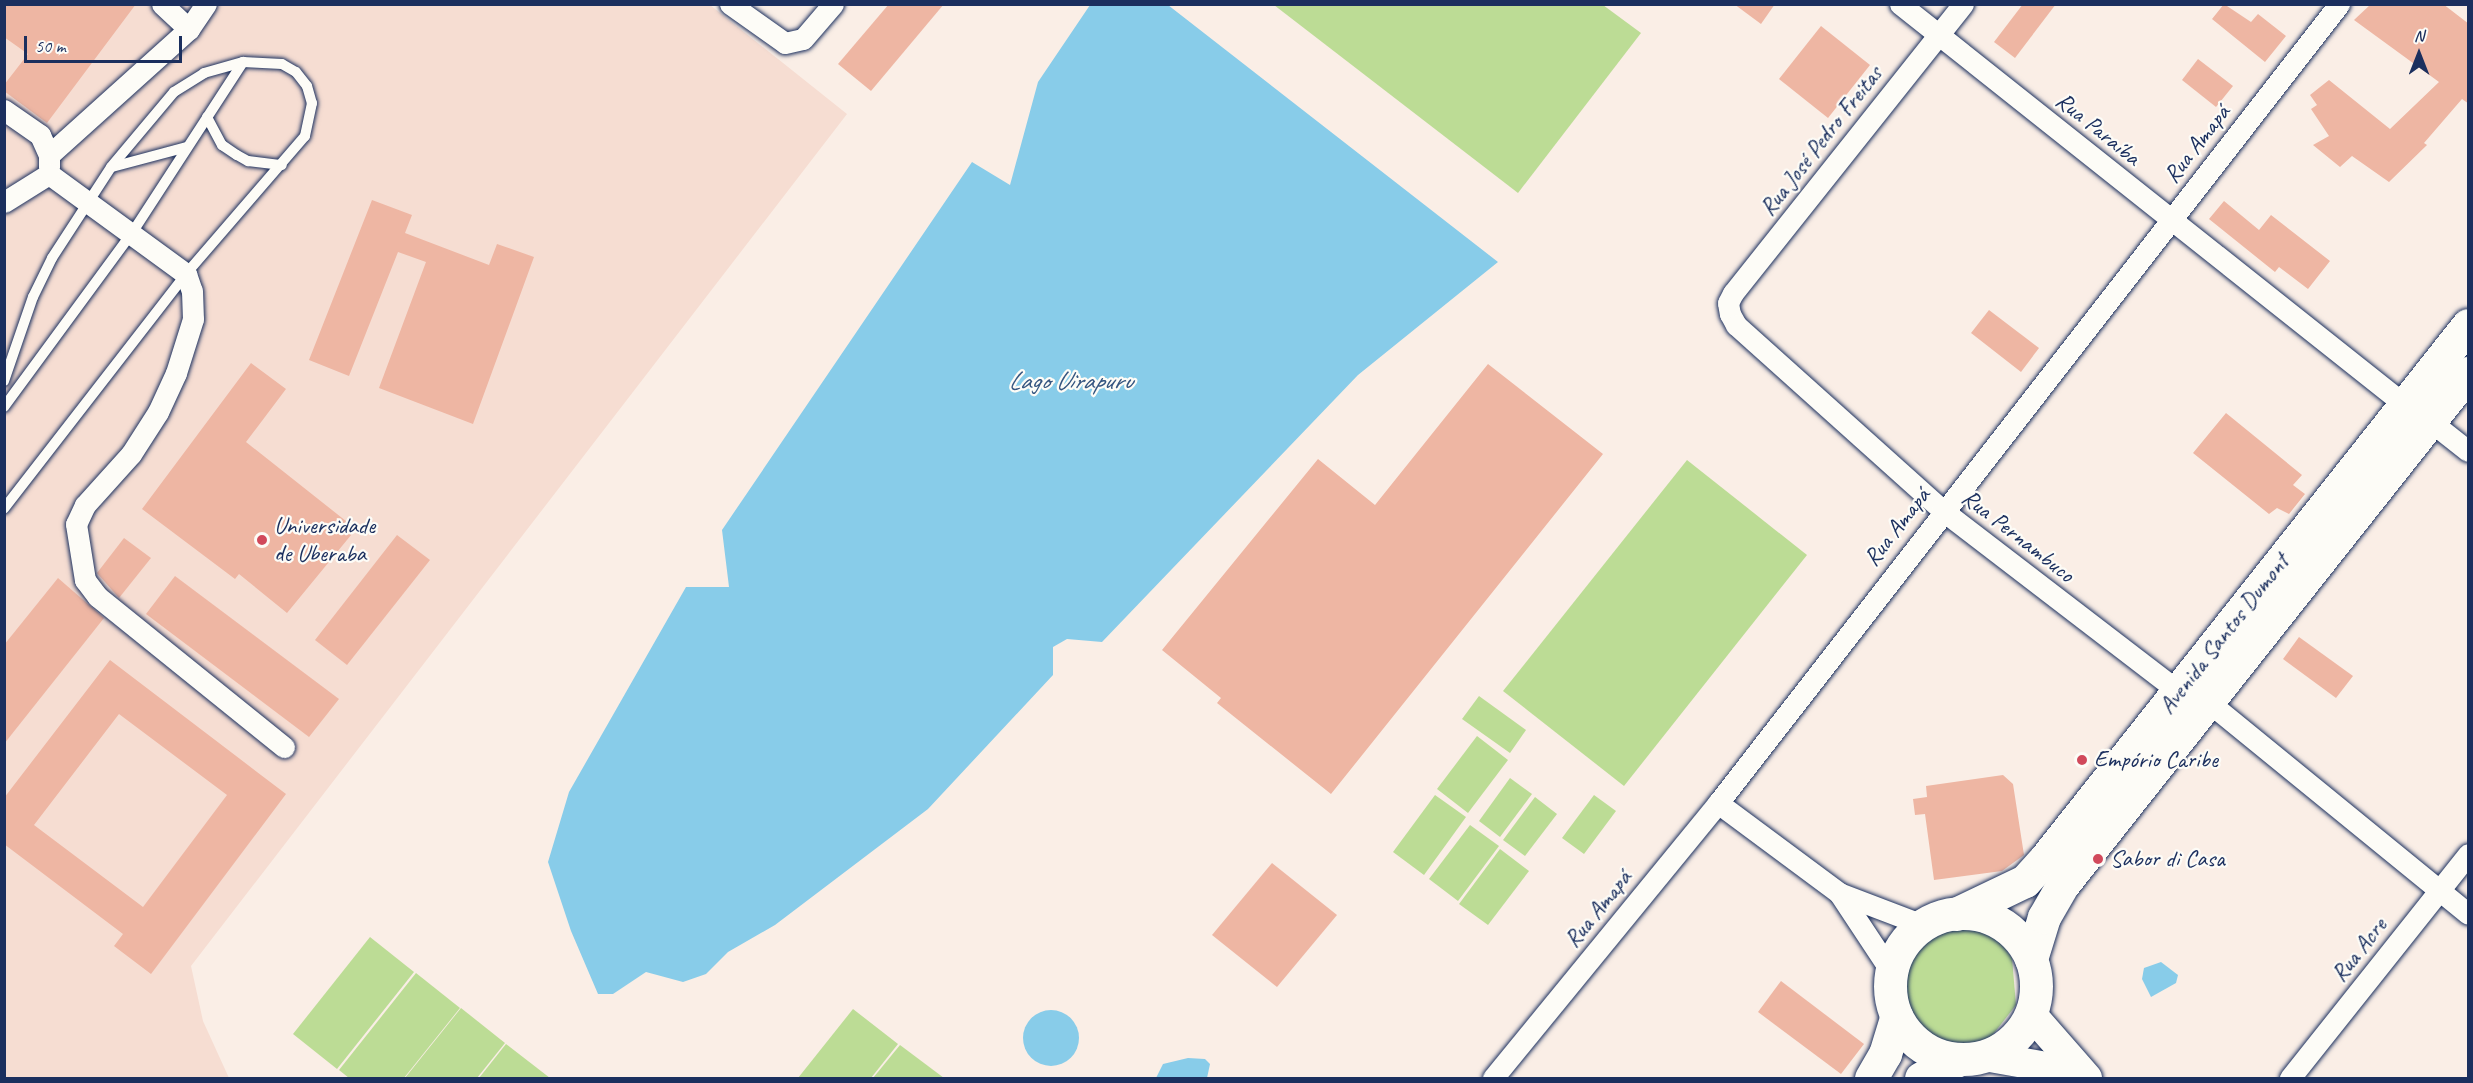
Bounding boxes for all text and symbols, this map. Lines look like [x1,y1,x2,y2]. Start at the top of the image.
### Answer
scale bar [27,24,184,62]
north arrow [2389,24,2449,84]
text: N [2414,26,2424,46]
text: 50 m [35,35,66,57]
street label: Rua José Pedro Freitas [1754,60,1888,222]
street label: Rua Paraíba [2050,86,2146,172]
street label: Rua Amapá [2157,99,2237,189]
water label: Lago Uirapuru [1008,365,1132,397]
street label: Rua Amapá [1857,482,1937,572]
street label: Rua Pernambuco [1956,484,2080,588]
place label: Universidade de Uberaba [274,512,375,568]
marker: Universidade de Uberaba [255,533,269,547]
street label: Avenida Santos Dumont [2153,548,2295,720]
place label: Empório Caribe [2094,746,2218,774]
marker: Empório Caribe [2075,753,2089,767]
place label: Sabor di Casa [2110,845,2225,873]
marker: Sabor di Casa [2091,852,2105,866]
street label: Rua Amapá [1558,864,1638,954]
street label: Rua Acre [2325,912,2393,988]

